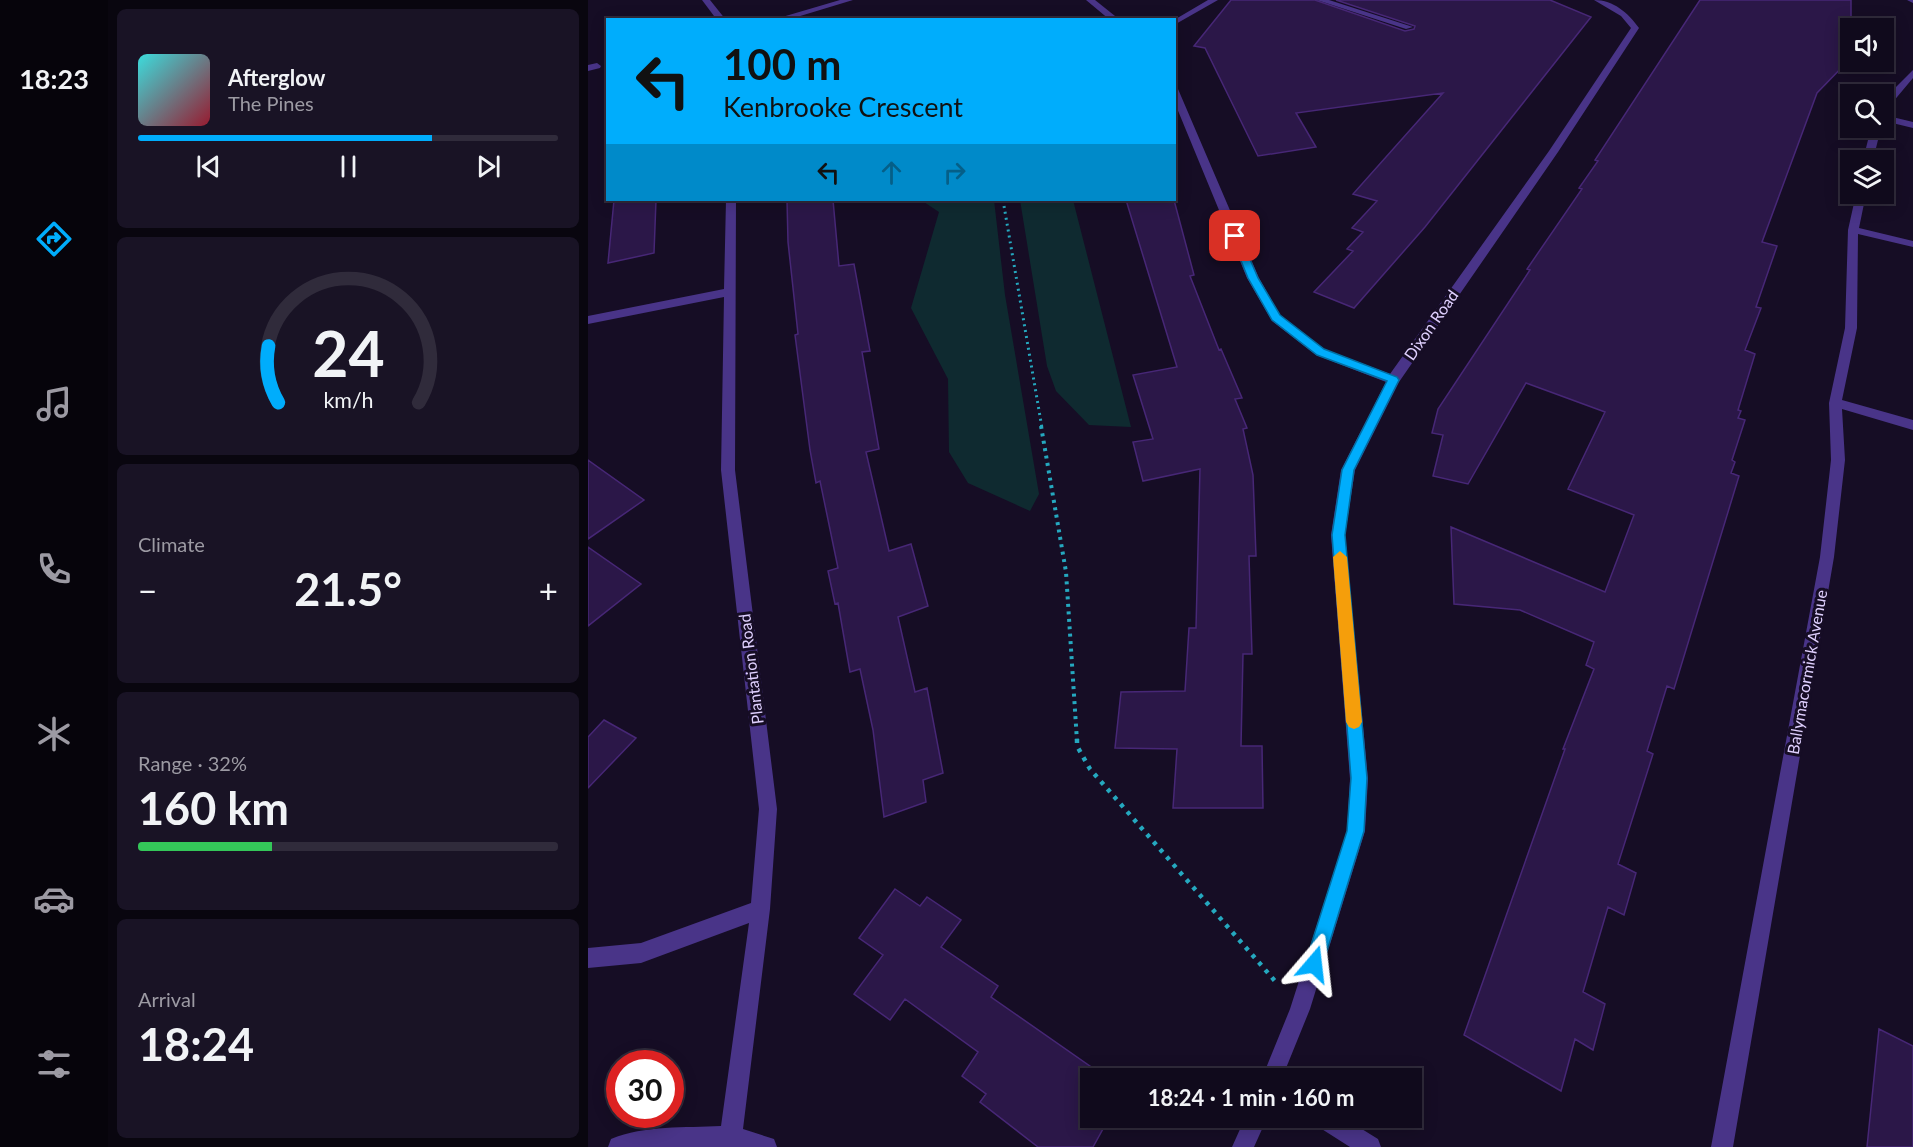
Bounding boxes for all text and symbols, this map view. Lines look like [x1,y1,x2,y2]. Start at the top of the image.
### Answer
map controls [1840,18,1894,204]
button: sound [1840,18,1894,72]
text: 100 m [723,39,841,89]
icon: left [624,42,702,120]
text: 18:23 [19,62,89,95]
text: Afterglow [228,64,325,91]
button: search [1840,84,1894,138]
text: Kenbrooke Crescent [723,90,963,123]
text: The Pines [228,91,314,115]
icon: previous [192,150,225,183]
icon: pause [332,150,365,183]
icon: next [472,150,505,183]
button: layers [1840,150,1894,204]
icon: left [812,156,845,189]
icon: ahead [875,156,908,189]
icon: right [938,156,971,189]
pin [1209,210,1260,261]
icon: directions [33,218,75,260]
icon: arrive [1218,219,1251,252]
street label: Dixon Road [1400,286,1462,363]
text: 24 [312,315,384,390]
icon: music [33,383,75,425]
text: km/h [323,387,373,413]
text: Climate [138,532,205,556]
icon: phone [33,548,75,590]
text: 21.5° [294,562,402,616]
text: − [138,570,157,610]
text: + [539,570,558,610]
street label: Ballymacormick Avenue [1783,588,1830,756]
street label: Plantation Road [734,613,767,725]
icon: climate [33,713,75,755]
text: Range · 32% [138,751,247,775]
text: 160 km [138,781,289,835]
icon: car [33,878,75,920]
position arrow [1282,932,1346,996]
text: Arrival [138,987,196,1011]
text: 18:24 [138,1017,254,1071]
icon: filters [33,1043,75,1085]
speed limit sign: 30 [606,1050,684,1128]
text: 18:24 · 1 min · 160 m [1148,1084,1354,1111]

